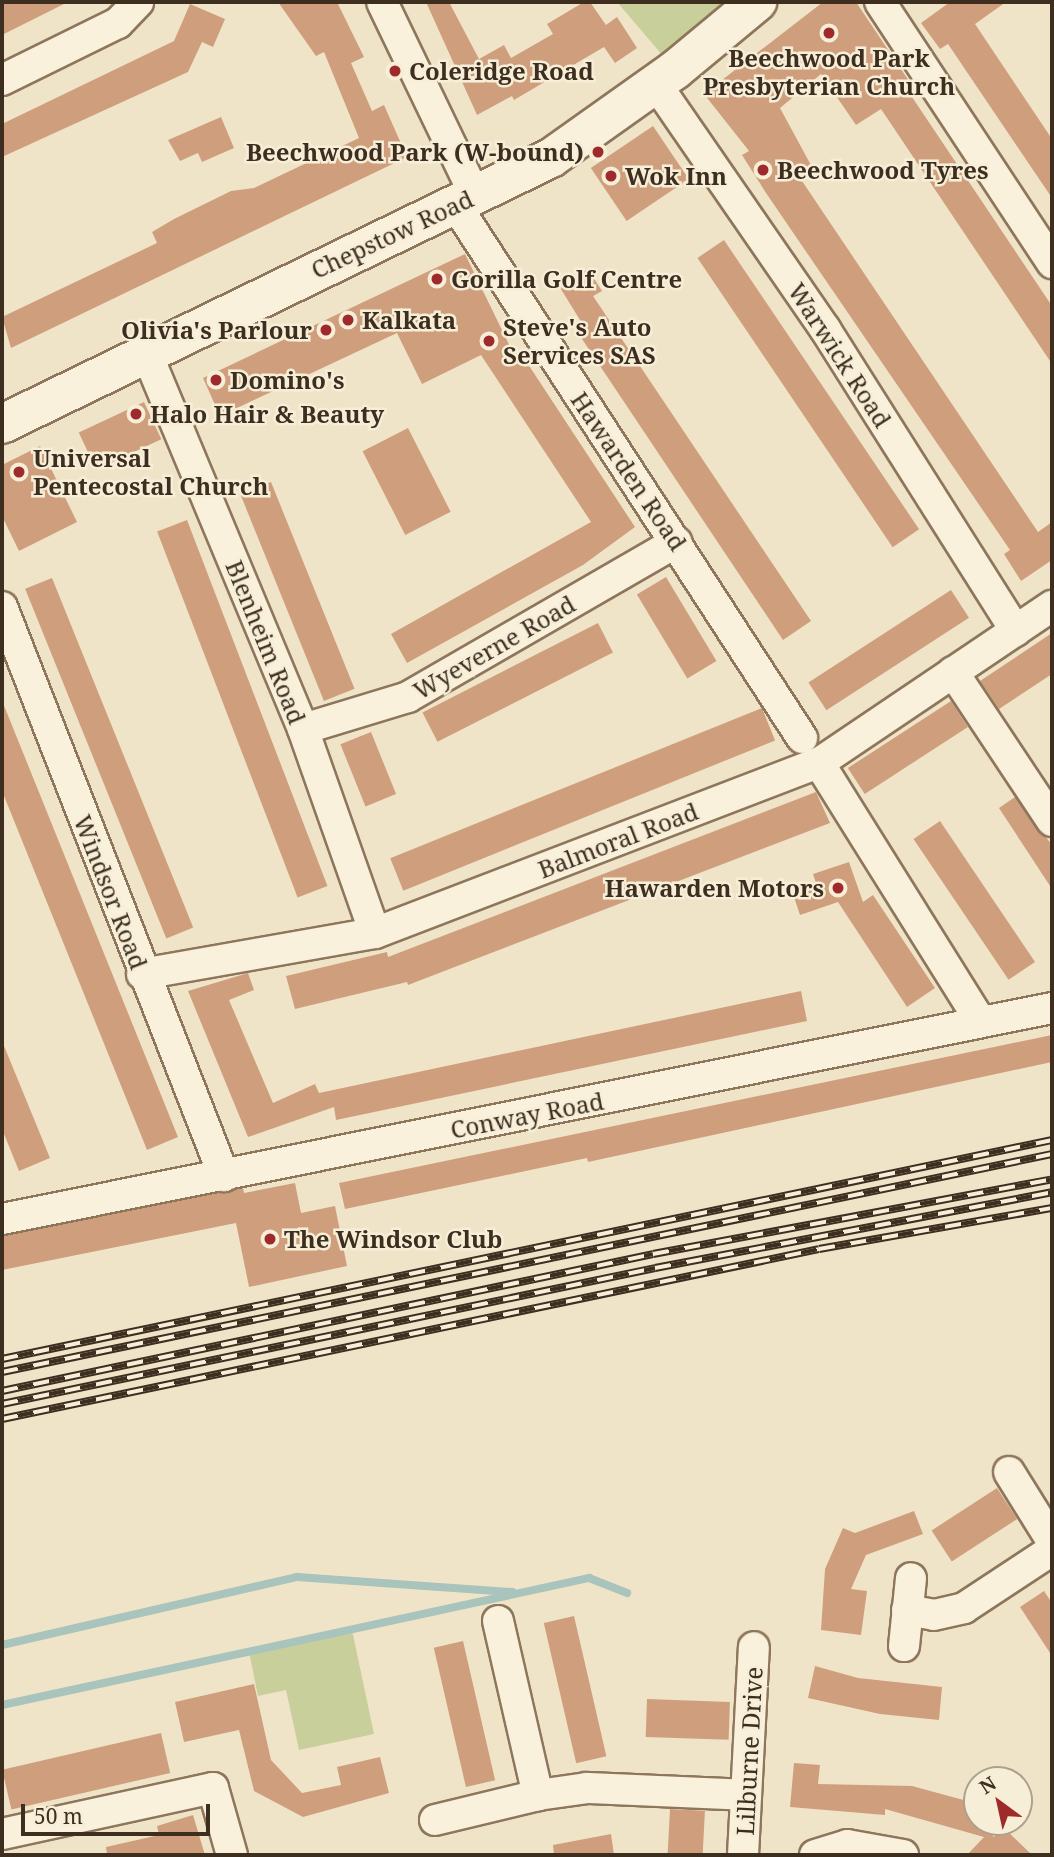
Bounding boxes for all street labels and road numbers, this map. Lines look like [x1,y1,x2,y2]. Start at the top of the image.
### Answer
street label: Chepstow Road [306,184,478,284]
street label: Warwick Road [783,277,897,433]
street label: Hawarden Road [565,386,693,556]
street label: Blenheim Road [220,556,312,728]
street label: Wyeverne Road [408,589,580,705]
street label: Balmoral Road [534,796,702,884]
street label: Windsor Road [68,811,154,973]
street label: Conway Road [448,1086,606,1144]
street label: Lilburne Drive [730,1666,768,1836]

